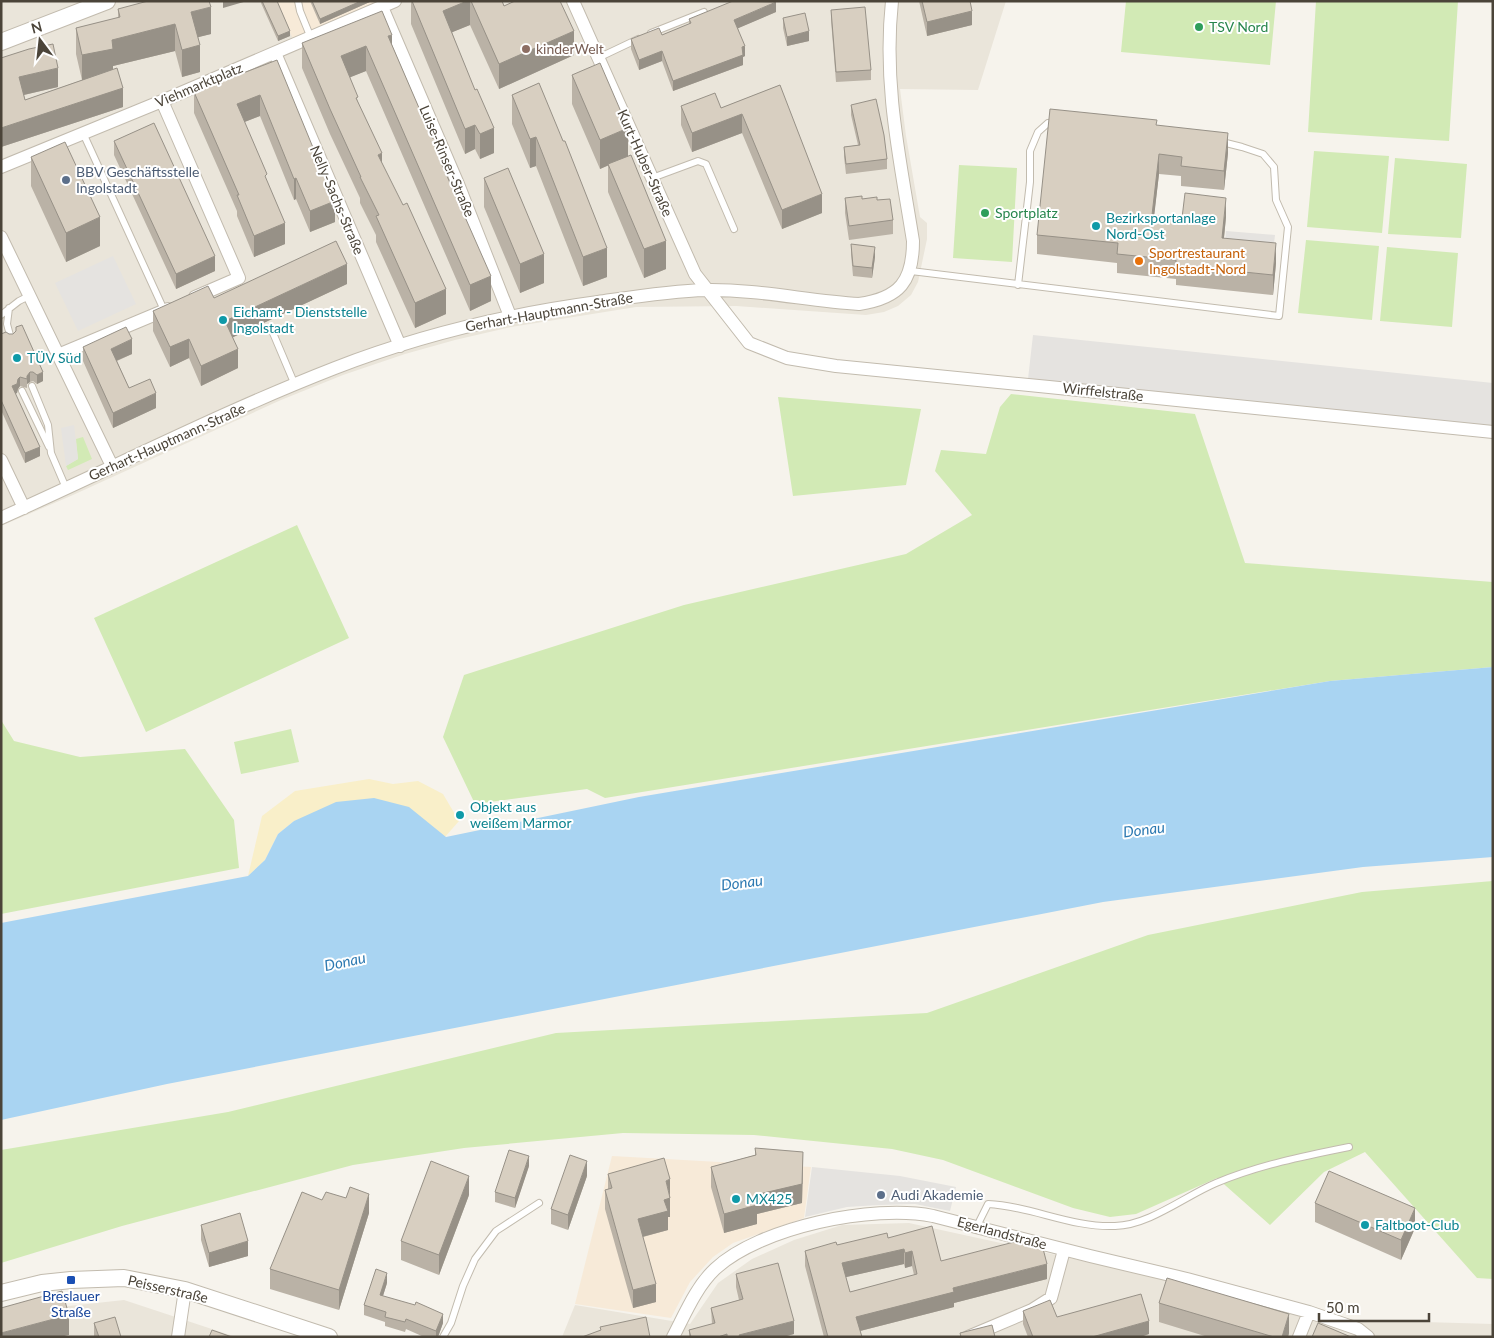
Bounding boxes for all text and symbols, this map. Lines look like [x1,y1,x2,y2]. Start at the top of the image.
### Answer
north arrow [15,15,65,65]
text: N [29,17,44,37]
place label: TSV Nord [1209,18,1268,35]
marker: TSV Nord [1193,21,1205,33]
place label: kinderWelt [536,40,604,57]
marker: kinderWelt [520,43,532,55]
street label: Viehmarktplatz [153,59,245,111]
street label: Luise-Rinser-Straße [416,102,479,219]
street label: Kurt-Huber-Straße [614,107,677,219]
street label: Nelly-Sachs-Straße [307,143,368,257]
place label: BBV Geschäftsstelle Ingolstadt [76,163,200,196]
marker: BBV Geschäftsstelle Ingolstadt [60,174,72,186]
place label: Sportplatz [995,204,1058,221]
marker: Sportplatz [979,207,991,219]
place label: Bezirksportanlage Nord-Ost [1106,209,1216,242]
marker: Bezirksportanlage Nord-Ost [1090,220,1102,232]
place label: Sportrestaurant Ingolstadt-Nord [1149,244,1246,277]
marker: Sportrestaurant Ingolstadt-Nord [1133,255,1145,267]
street label: Gerhart-Hauptmann-Straße [464,288,634,335]
place label: Eichamt - Dienststelle Ingolstadt [233,303,367,336]
marker: Eichamt - Dienststelle Ingolstadt [217,314,229,326]
place label: TÜV Süd [27,349,81,366]
marker: TÜV Süd [11,352,23,364]
street label: Wirffelstraße [1062,379,1144,404]
street label: Gerhart-Hauptmann-Straße [86,399,248,484]
place label: Objekt aus weißem Marmor [470,798,572,831]
marker: Objekt aus weißem Marmor [454,809,466,821]
water label: Donau [1122,818,1166,840]
water label: Donau [720,871,764,893]
water label: Donau [322,948,367,974]
place label: Audi Akademie [891,1186,983,1203]
marker: Audi Akademie [875,1189,887,1201]
place label: MX425 [746,1190,792,1207]
marker: MX425 [730,1193,742,1205]
street label: Egerlandstraße [955,1212,1049,1253]
place label: Faltboot-Club [1375,1216,1459,1233]
marker: Faltboot-Club [1359,1219,1371,1231]
street label: Peisserstraße [126,1271,210,1306]
marker: Breslauer Straße [65,1274,77,1286]
place label: Breslauer Straße [42,1287,100,1320]
scale bar [1319,1290,1429,1322]
text: 50 m [1326,1298,1360,1316]

